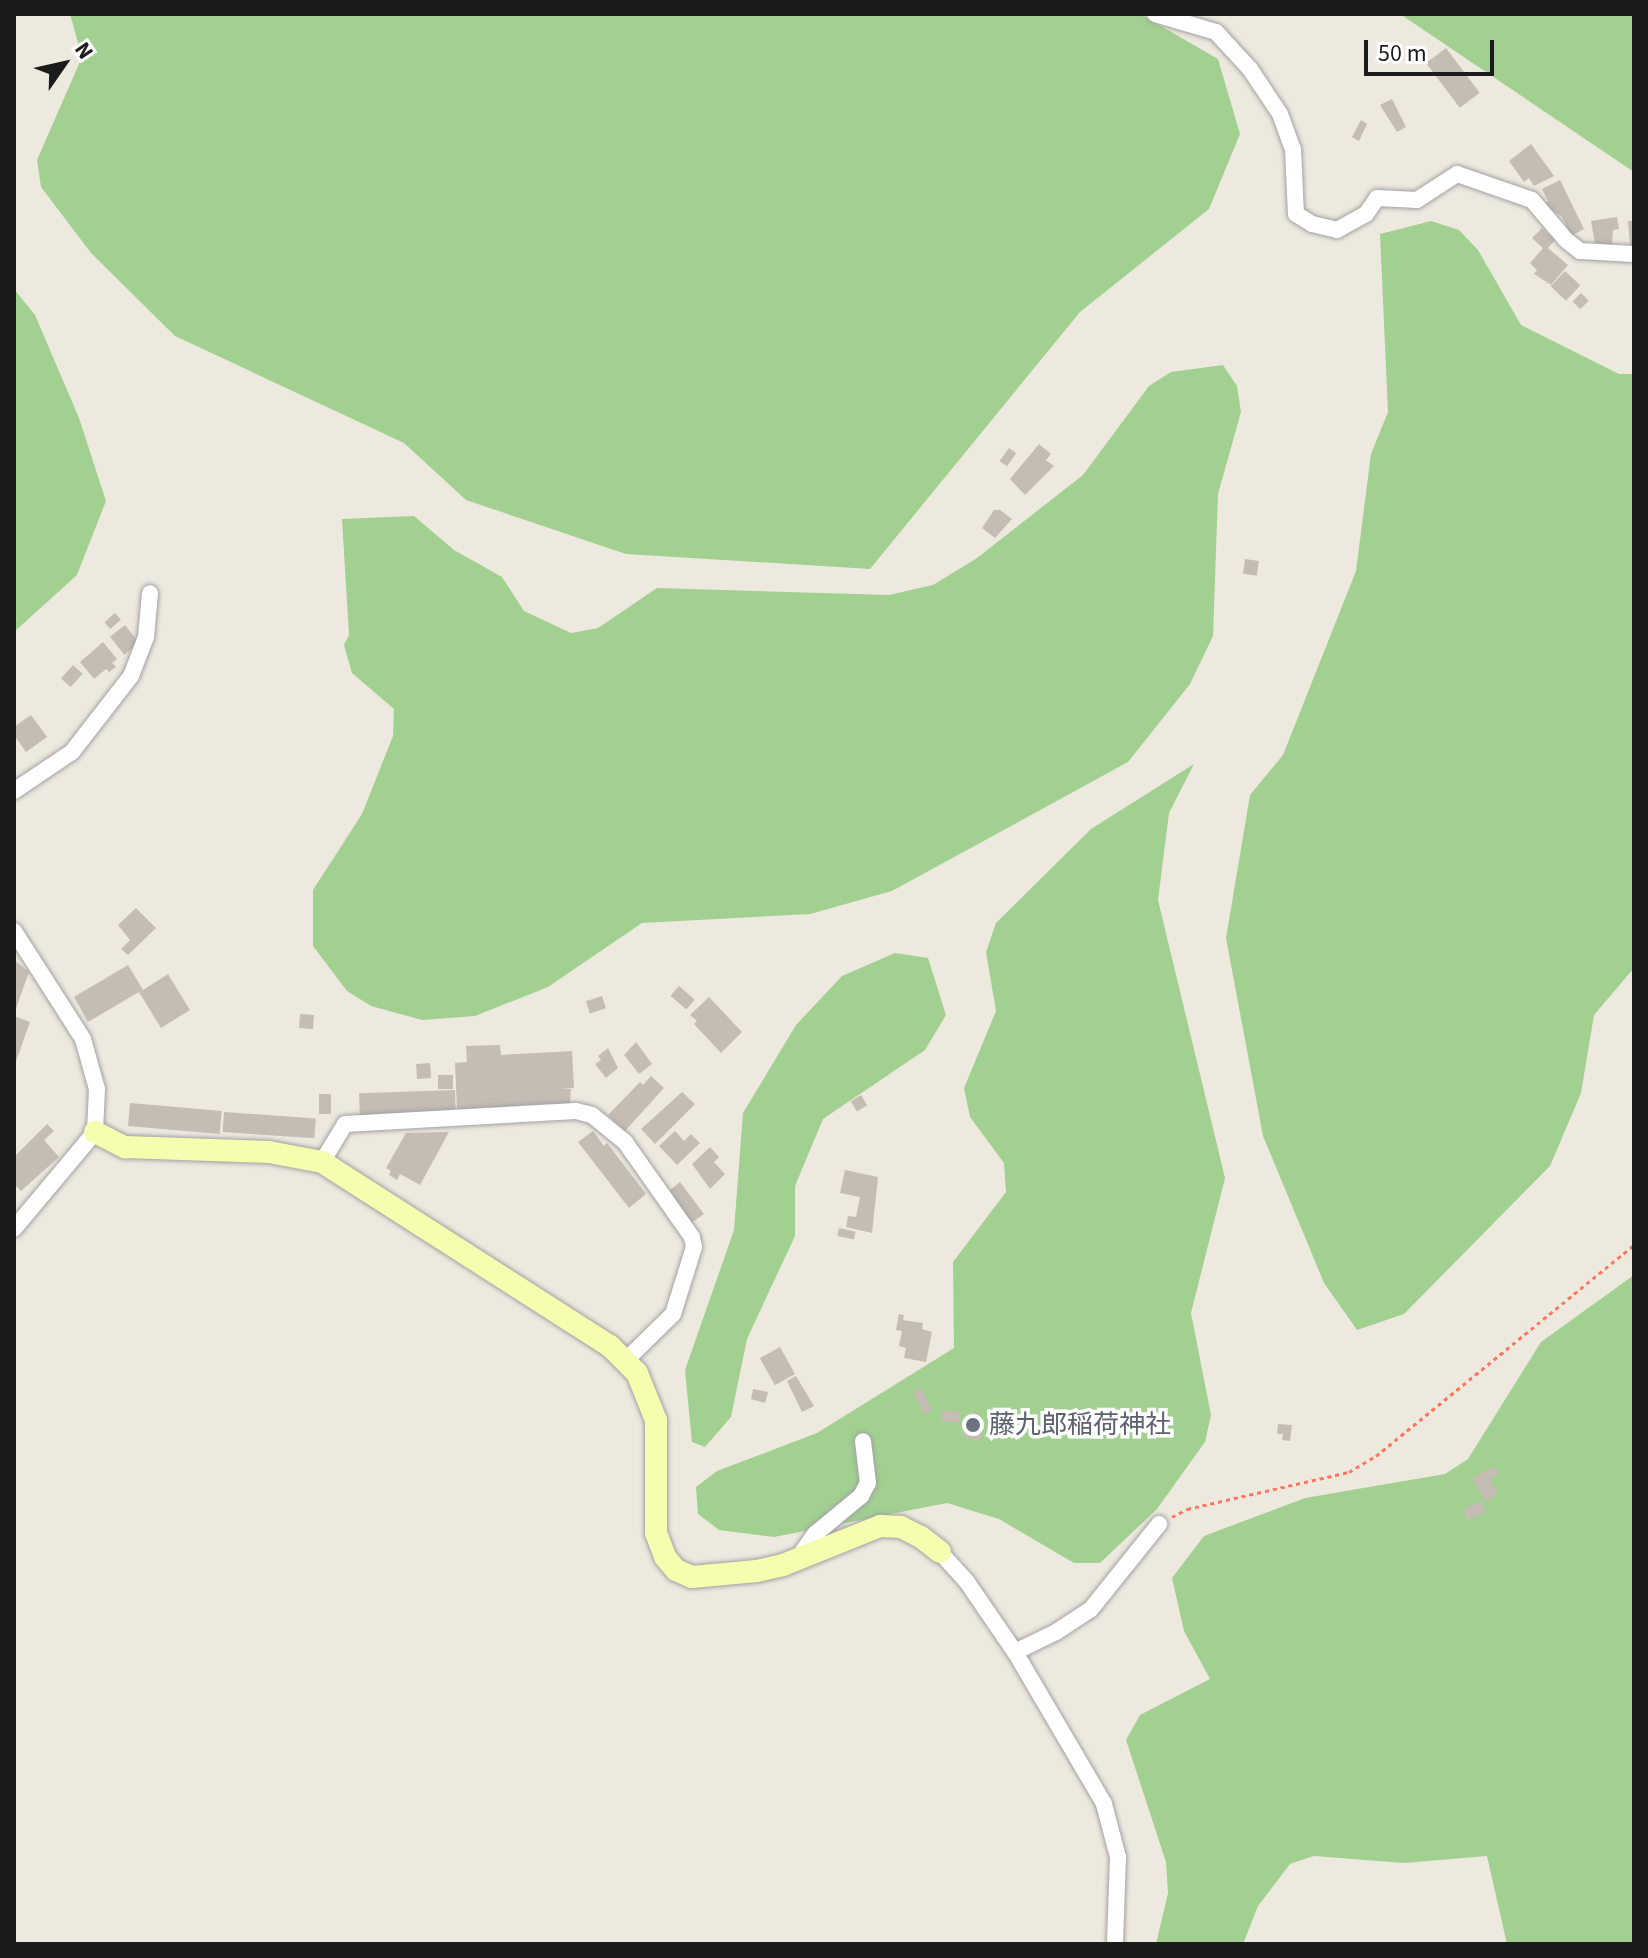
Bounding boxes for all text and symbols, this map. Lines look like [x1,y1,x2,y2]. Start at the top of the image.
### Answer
north arrow [24,24,104,104]
scale bar [1368,24,1498,74]
text: N [67,36,101,66]
text: 50 m [1378,36,1427,71]
place label: 藤九郎稲荷神社 [989,1409,1171,1441]
marker: 藤九郎稲荷神社 [964,1416,982,1434]

